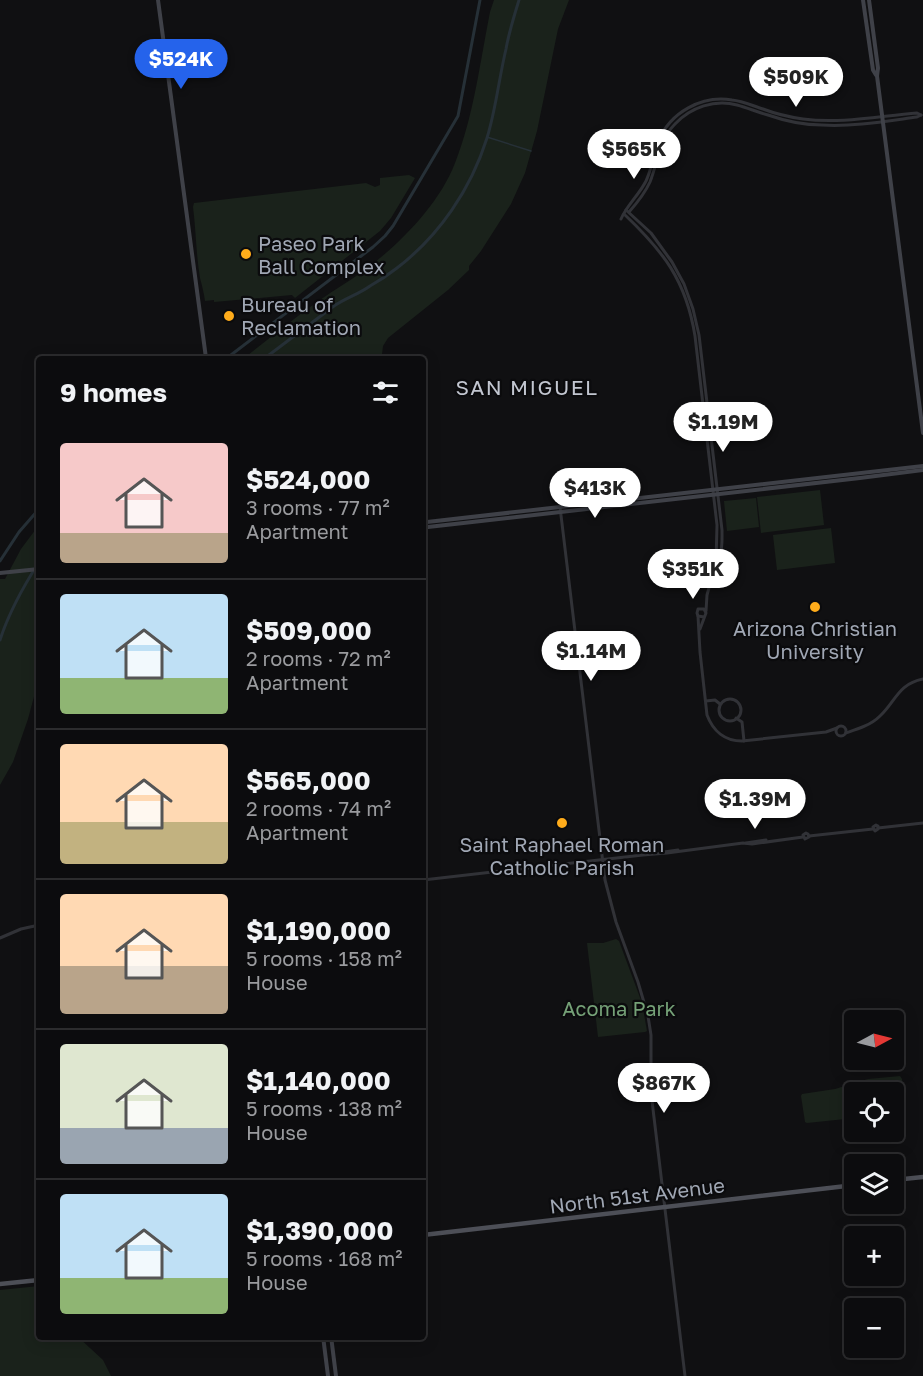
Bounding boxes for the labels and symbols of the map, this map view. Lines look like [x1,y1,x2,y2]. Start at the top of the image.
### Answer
pin: $524K [139,39,223,90]
pin: $509K [754,57,838,108]
pin: $565K [592,129,676,180]
place label: Paseo Park Ball Complex [258,231,385,278]
marker: Paseo Park Ball Complex [239,247,253,261]
place label: Bureau of Reclamation [241,292,361,339]
marker: Bureau of Reclamation [222,309,236,323]
district label: SAN MIGUEL [455,374,599,400]
pin: $1.19M [674,402,772,453]
pin: $413K [553,468,637,519]
pin: $351K [651,549,735,600]
marker: Arizona Christian University [808,600,822,614]
place label: Arizona Christian University [733,616,897,663]
pin: $1.14M [542,631,640,682]
pin: $1.39M [706,779,804,830]
marker: Saint Raphael Roman Catholic Parish [555,816,569,830]
place label: Saint Raphael Roman Catholic Parish [460,832,664,879]
park label: Acoma Park [562,996,676,1020]
north arrow [844,1010,904,1070]
pin: $867K [622,1063,706,1114]
street label: North 51st Avenue [548,1172,726,1218]

